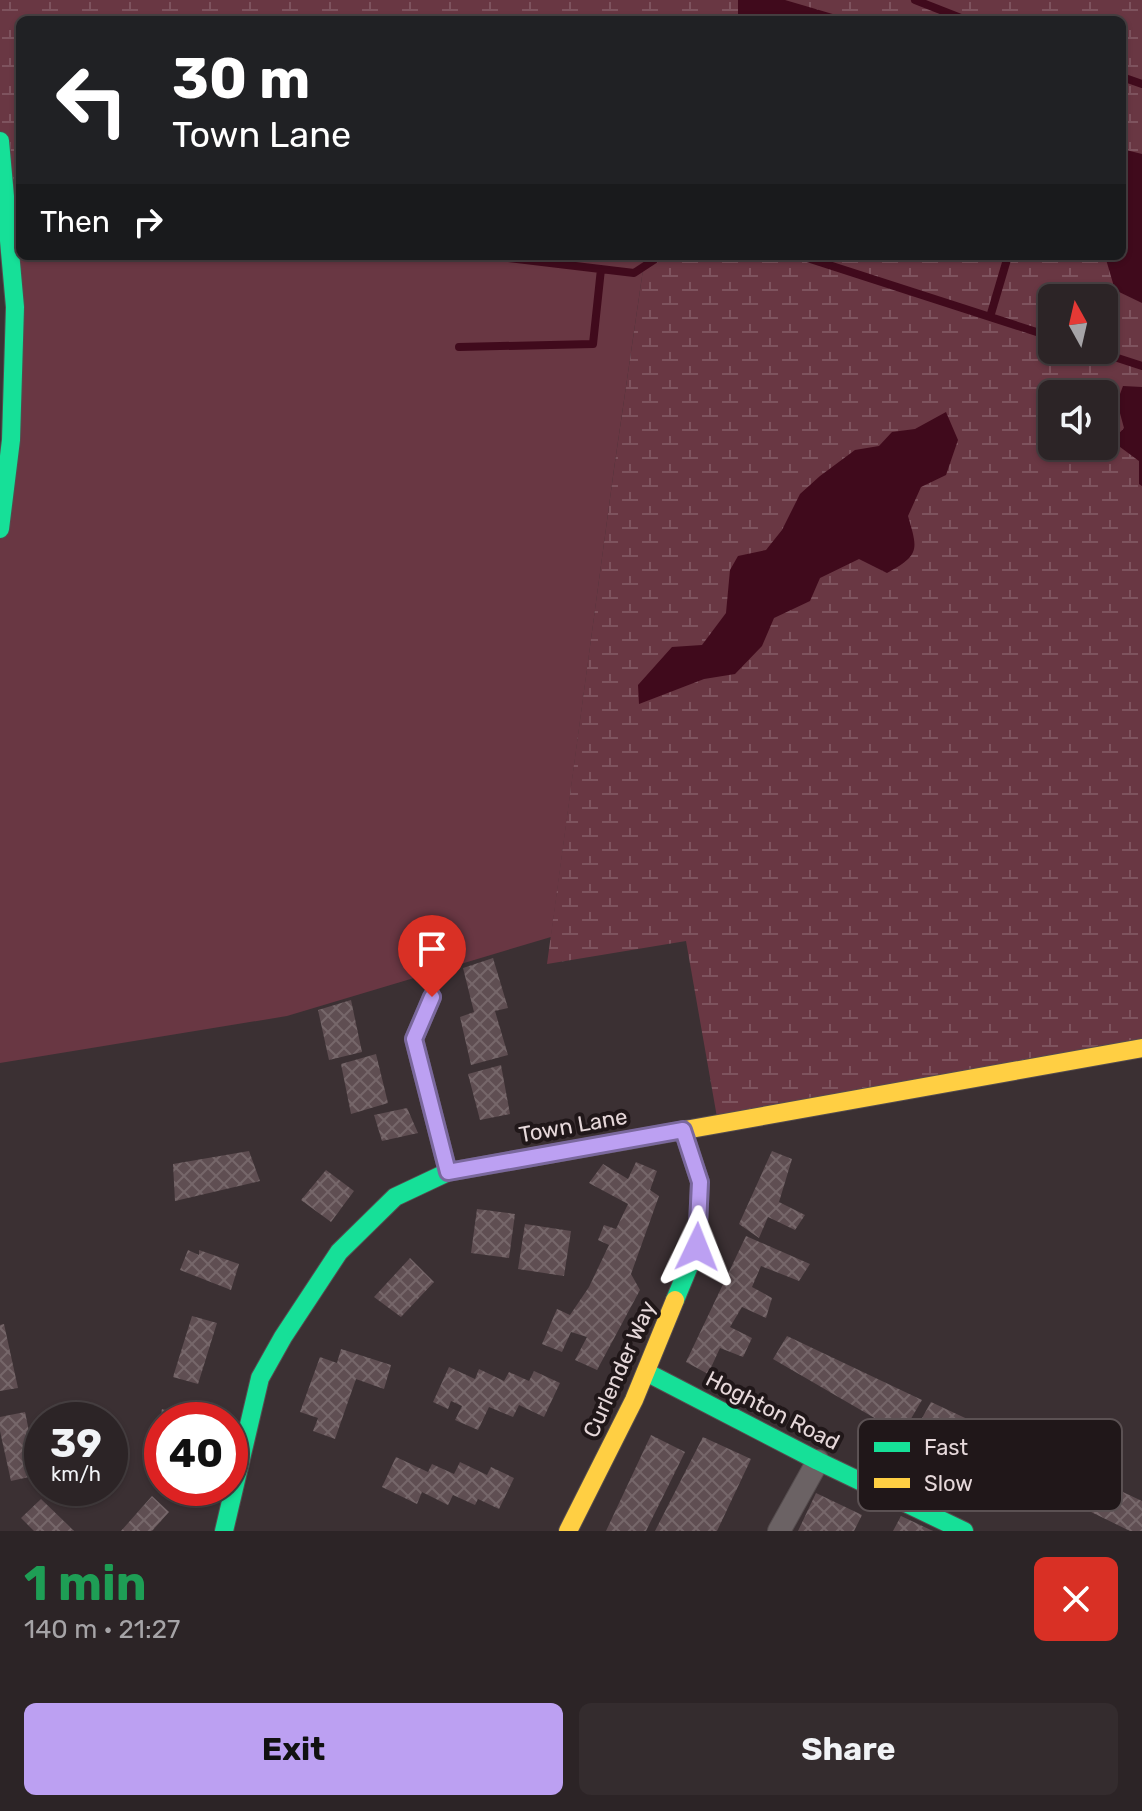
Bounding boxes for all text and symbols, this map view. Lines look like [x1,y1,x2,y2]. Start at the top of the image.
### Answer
text: 30 m [172,46,310,112]
icon: left [40,48,144,152]
text: Town Lane [172,113,351,156]
icon: right [126,200,170,244]
text: Then [40,204,110,240]
north arrow [1038,284,1118,364]
map controls [1038,284,1118,460]
button: sound [1038,380,1118,460]
pin [398,915,466,997]
icon: arrive [410,927,454,971]
street label: Town Lane [517,1103,629,1148]
position arrow [655,1205,739,1289]
street label: Curlender Way [577,1297,662,1442]
street label: Hoghton Road [701,1365,844,1456]
speed limit sign: 40 [144,1402,248,1506]
legend [858,1419,1122,1511]
text: 39 [50,1420,102,1467]
text: Fast [924,1434,969,1461]
text: km/h [51,1462,101,1486]
text: Slow [924,1470,973,1497]
text: 1 min [24,1555,147,1612]
button: close [1034,1557,1118,1641]
text: 140 m · 21:27 [24,1614,180,1645]
button: Exit [24,1703,563,1795]
button: Share [579,1703,1118,1795]

